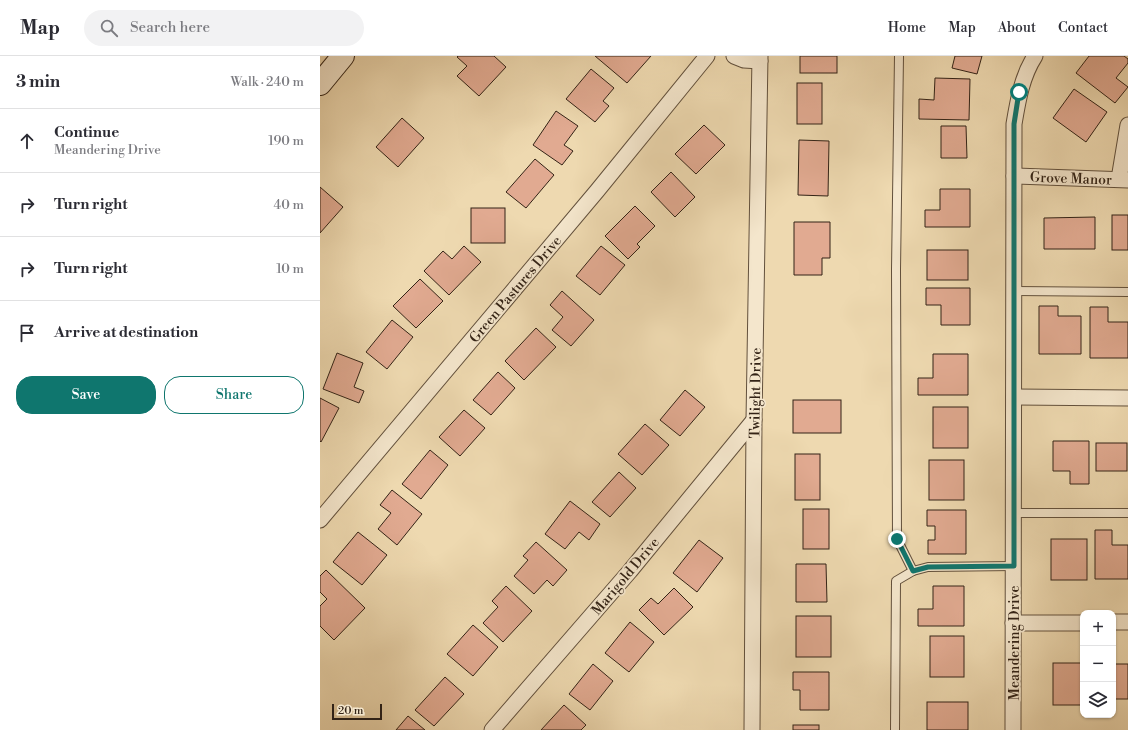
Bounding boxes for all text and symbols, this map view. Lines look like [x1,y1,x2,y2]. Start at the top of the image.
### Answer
search box [84,10,364,46]
text: Map [20,16,60,40]
icon: search [98,17,120,39]
text: Search here [130,18,210,37]
text: Home [888,19,926,37]
text: Map [948,19,976,37]
text: About [998,19,1036,37]
text: Contact [1058,19,1108,37]
text: 3 min [16,71,60,93]
text: Walk · 240 m [230,74,304,90]
route start [1010,83,1028,101]
text: Continue [54,123,119,142]
icon: ahead [16,130,38,152]
text: 190 m [268,133,304,149]
text: Meandering Drive [54,142,161,158]
street label: Grove Manor [1030,169,1112,189]
icon: right [16,194,38,216]
text: Turn right [54,195,128,214]
text: 40 m [274,197,304,213]
street label: Green Pastures Drive [466,232,566,347]
icon: right [16,258,38,280]
text: Turn right [54,259,128,278]
text: 10 m [276,261,304,277]
icon: arrive [16,322,38,344]
text: Arrive at destination [54,323,198,342]
street label: Twilight Drive [746,348,766,439]
button: Save [16,376,156,414]
button: Share [164,376,304,414]
route end [888,530,906,548]
street label: Marigold Drive [588,534,664,619]
street label: Meandering Drive [1006,586,1024,700]
map controls [1080,610,1116,718]
button: + [1080,610,1116,646]
button: − [1080,646,1116,682]
button: layers [1080,682,1116,718]
scale bar [332,702,382,721]
text: 20 m [338,704,363,718]

